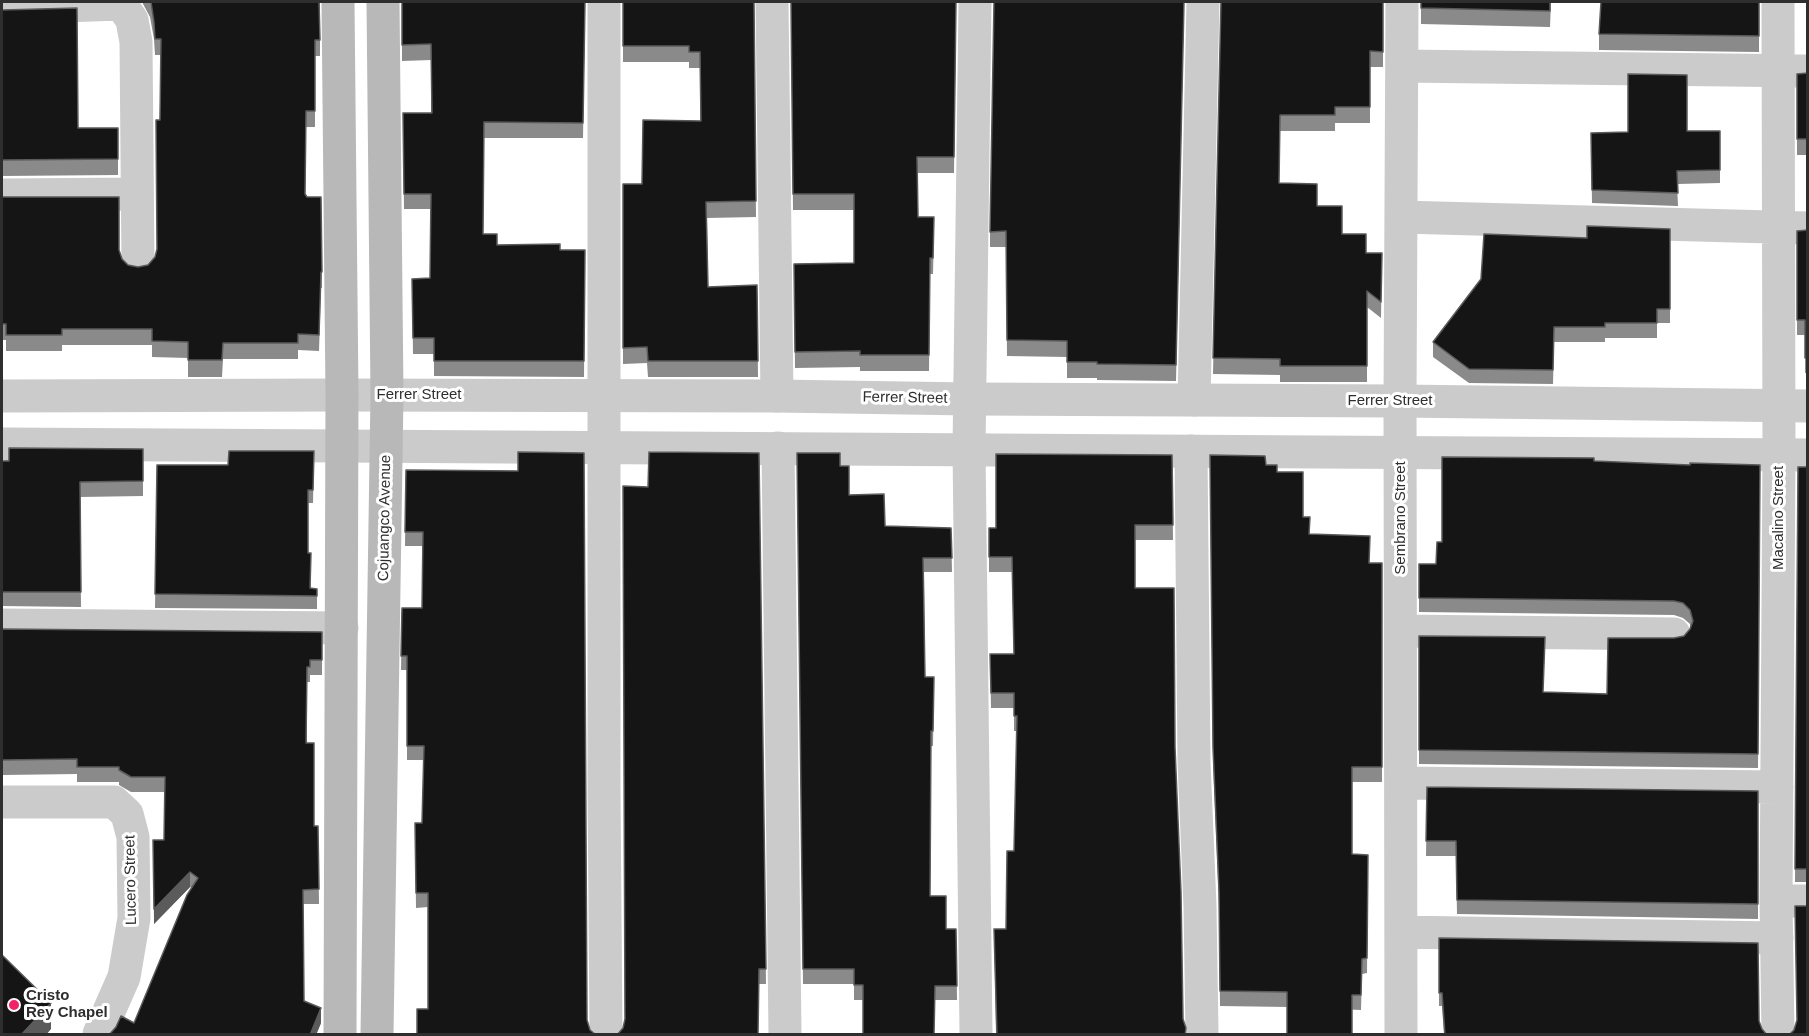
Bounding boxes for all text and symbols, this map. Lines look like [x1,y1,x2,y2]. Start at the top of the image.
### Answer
street label: Ferrer Street [376,386,462,404]
street label: Ferrer Street [862,388,948,408]
street label: Ferrer Street [1347,392,1433,410]
street label: Cojuangco Avenue [375,455,395,581]
street label: Sembrano Street [1392,461,1410,575]
street label: Macalino Street [1770,466,1788,570]
street label: Lucero Street [121,835,141,925]
place label: Cristo Rey Chapel [26,987,108,1022]
marker: Cristo Rey Chapel [7,998,21,1012]

